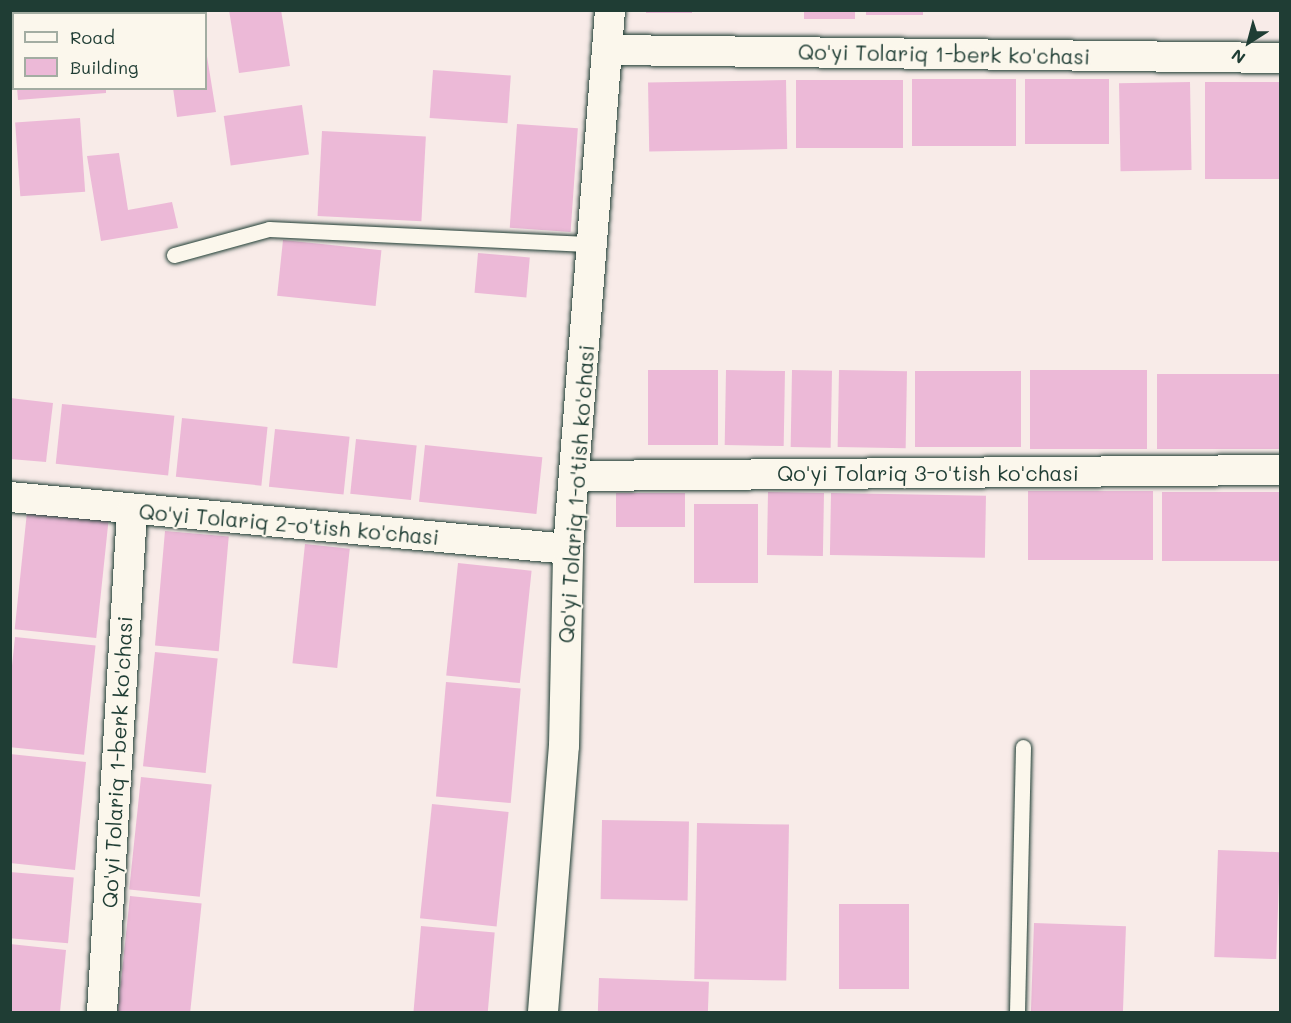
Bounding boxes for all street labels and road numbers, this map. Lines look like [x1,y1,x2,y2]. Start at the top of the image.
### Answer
street label: Qo'yi Tolariq 1-berk ko'chasi [798,39,1090,69]
street label: Qo'yi Tolariq 1-o'tish ko'chasi [553,344,599,644]
street label: Qo'yi Tolariq 3-o'tish ko'chasi [777,460,1079,486]
street label: Qo'yi Tolariq 2-o'tish ko'chasi [138,498,440,550]
street label: Qo'yi Tolariq 1-berk ko'chasi [97,615,137,909]

